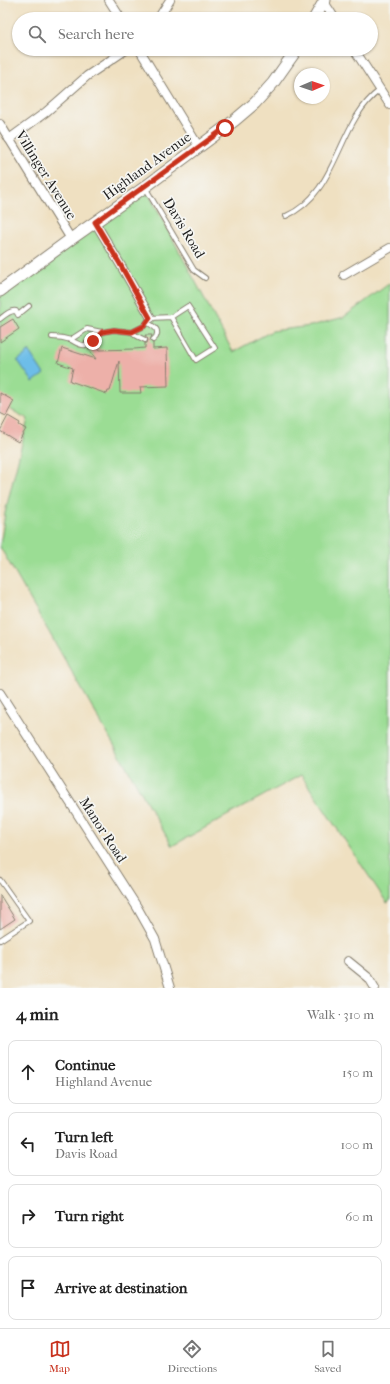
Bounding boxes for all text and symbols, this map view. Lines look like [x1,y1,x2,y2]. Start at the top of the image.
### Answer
search box [12,12,378,56]
icon: search [26,23,48,45]
text: Search here [58,25,134,43]
north arrow [294,68,330,104]
route start [216,119,234,137]
street label: Villinger Avenue [11,126,80,223]
street label: Highland Avenue [100,128,194,204]
street label: Davis Road [159,195,209,262]
route end [84,332,102,350]
street label: Manor Road [76,794,131,866]
text: 4 min [16,1004,59,1024]
text: Walk · 310 m [307,1007,374,1022]
text: Continue [55,1056,115,1074]
icon: ahead [17,1061,39,1083]
text: 150 m [342,1065,373,1080]
text: Highland Avenue [55,1074,152,1089]
text: Turn left [55,1128,113,1146]
icon: left [17,1133,39,1155]
text: 100 m [340,1137,373,1152]
text: Davis Road [55,1146,118,1161]
icon: right [17,1205,39,1227]
text: Turn right [55,1207,124,1225]
text: 60 m [345,1209,373,1224]
icon: arrive [17,1277,39,1299]
text: Arrive at destination [55,1279,187,1297]
tab: Map [49,1338,71,1375]
tab: Directions [168,1338,217,1375]
tab: Saved [314,1338,341,1375]

